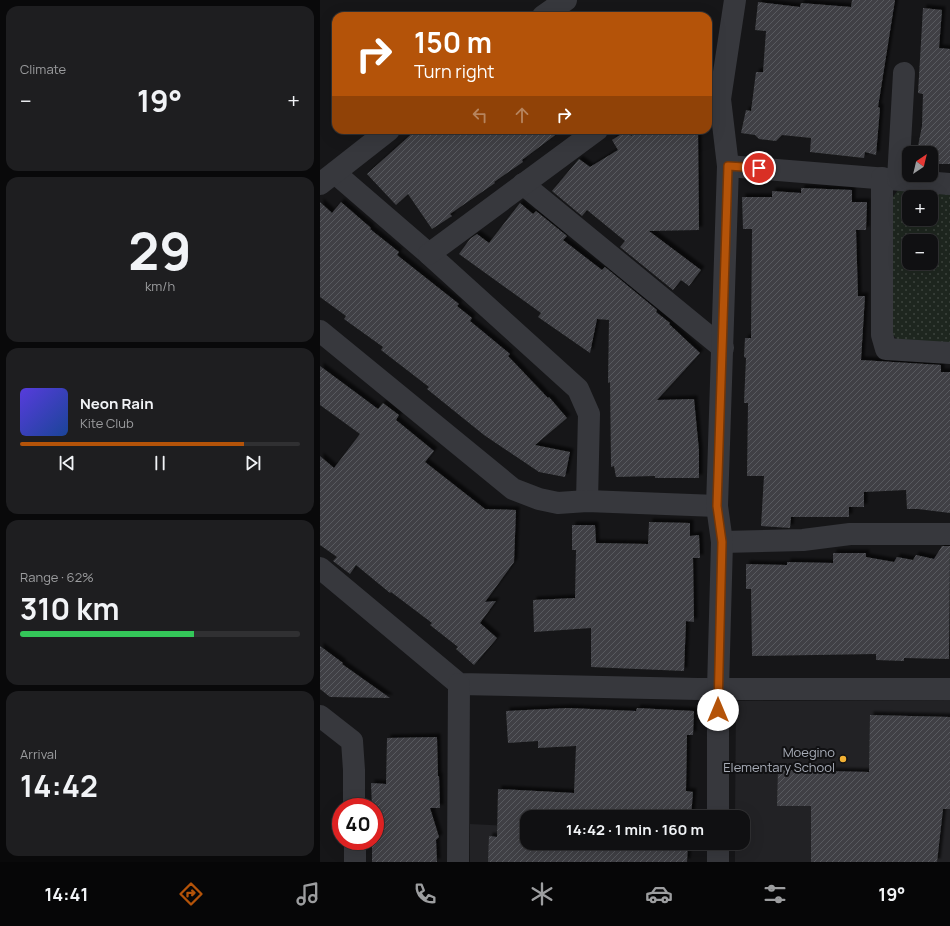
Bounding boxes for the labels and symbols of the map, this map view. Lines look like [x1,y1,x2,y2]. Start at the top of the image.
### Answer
north arrow [902,146,938,182]
pin [742,151,776,185]
position arrow [697,689,739,731]
place label: Moegino Elementary School [723,743,835,776]
marker: Moegino Elementary School [838,754,848,764]
speed limit sign: 40 [332,798,384,850]

